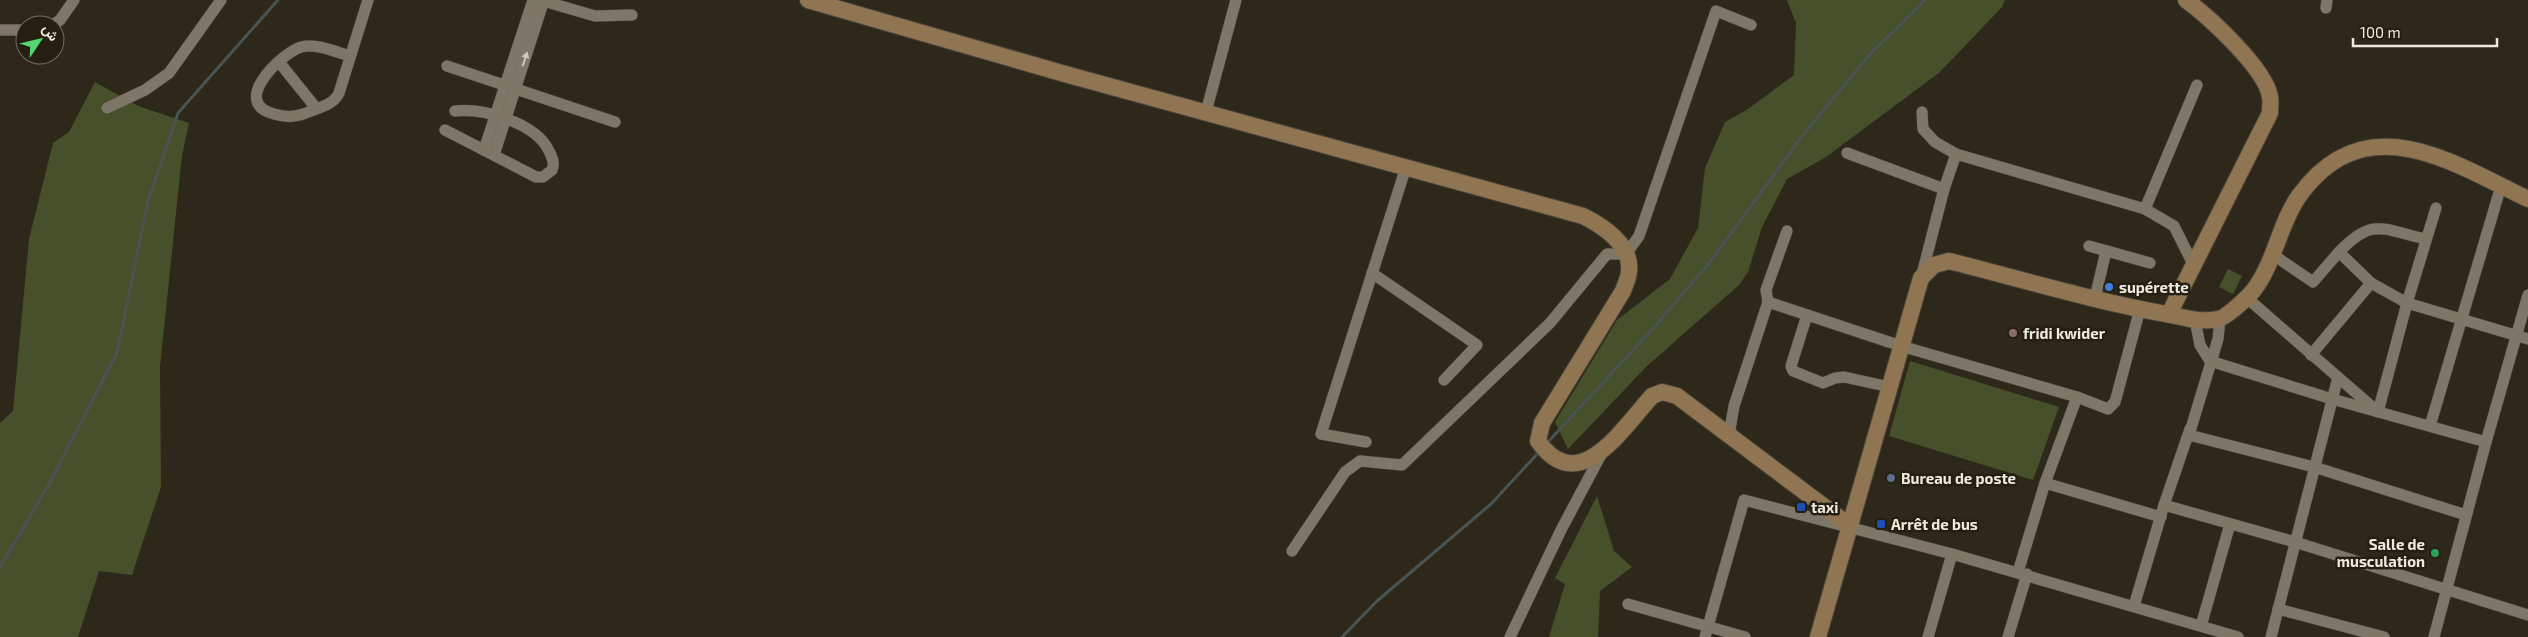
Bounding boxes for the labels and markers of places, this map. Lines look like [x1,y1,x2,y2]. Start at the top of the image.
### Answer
place label: supérette [2119,278,2189,296]
marker: supérette [2103,281,2115,293]
place label: fridi kwider [2023,324,2106,342]
marker: fridi kwider [2007,327,2019,339]
place label: Bureau de poste [1901,469,2016,487]
marker: Bureau de poste [1885,472,1897,484]
place label: taxi [1811,498,1838,516]
marker: taxi [1795,501,1807,513]
place label: Arrêt de bus [1891,515,1978,533]
marker: Arrêt de bus [1875,518,1887,530]
place label: Salle de musculation [2337,535,2425,570]
marker: Salle de musculation [2429,547,2441,559]

